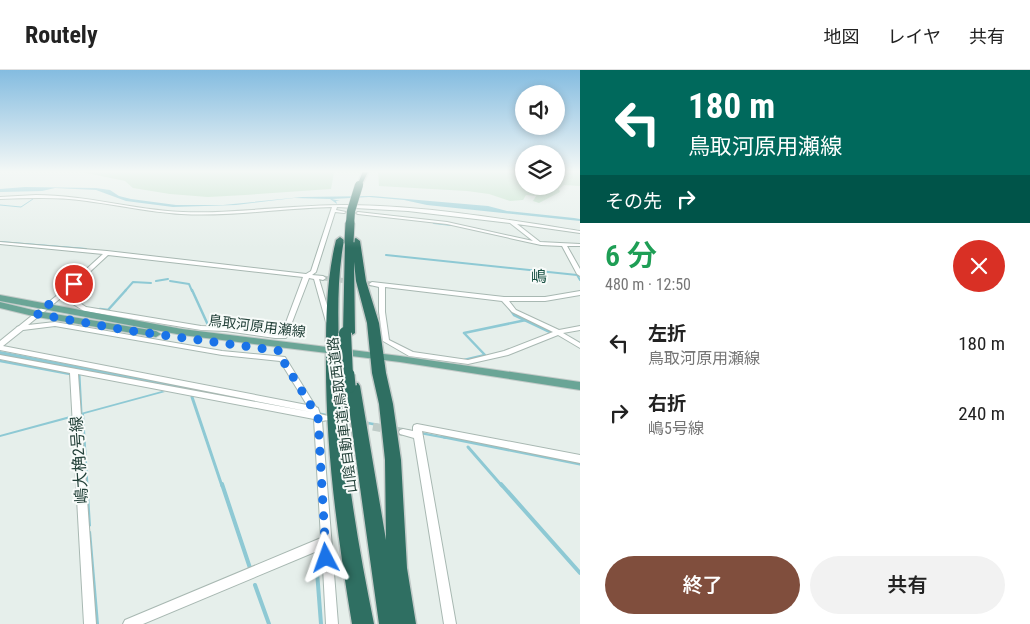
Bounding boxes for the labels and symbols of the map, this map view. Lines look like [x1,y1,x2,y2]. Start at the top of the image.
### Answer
pin [53,263,95,305]
district label: 嶋 [531,267,547,286]
street label: 鳥取河原用瀬線 [207,312,307,340]
street label: 山陰自動車道;鳥取西道路 [325,336,359,494]
street label: 嶋大桷2号線 [66,415,92,505]
position arrow [299,531,351,583]

